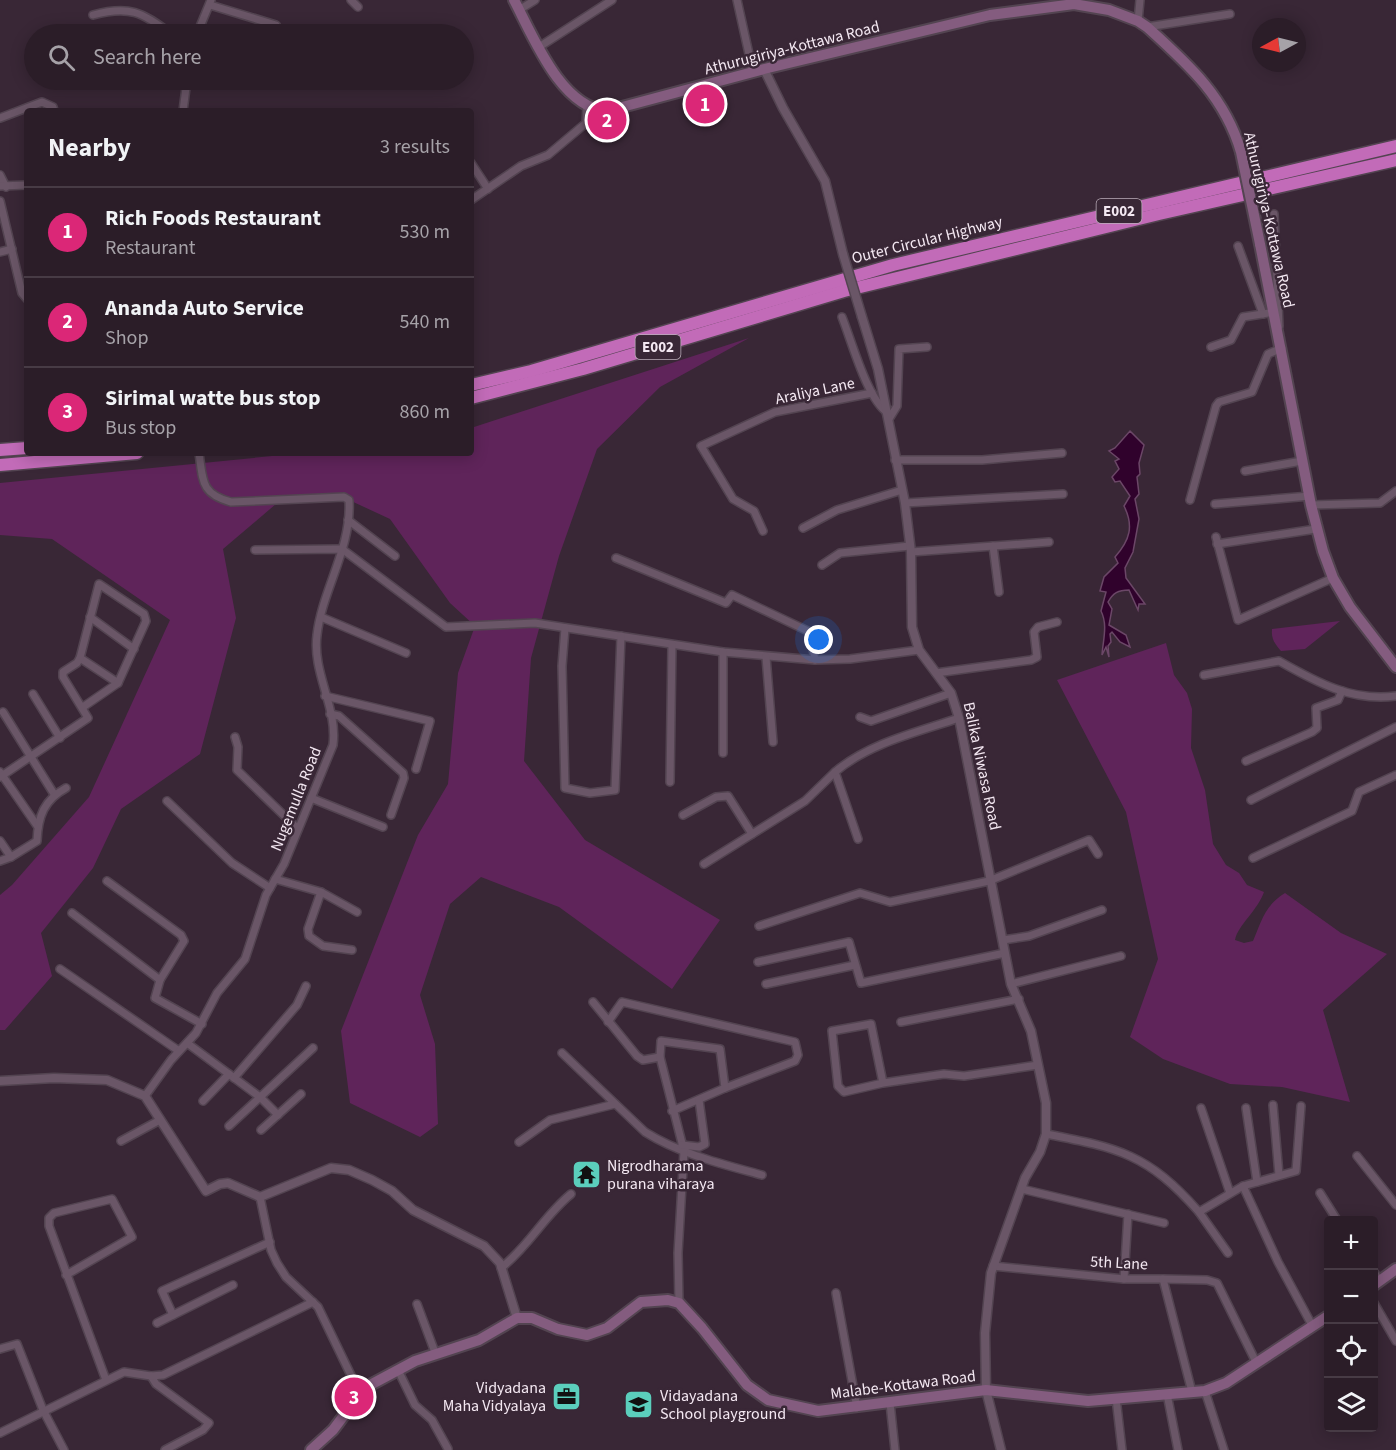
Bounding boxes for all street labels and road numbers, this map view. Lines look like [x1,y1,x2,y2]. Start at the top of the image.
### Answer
street label: Athurugiriya-Kottawa Road [702,16,882,80]
street label: Athurugiriya-Kottawa Road [1238,130,1300,310]
road number: E002 [1096,199,1142,223]
street label: Outer Circular Highway [849,211,1005,269]
road number: E002 [636,335,680,359]
street label: Araliya Lane [773,372,857,410]
street label: Balika Niwasa Road [958,700,1006,832]
street label: Nugemulla Road [265,744,327,854]
street label: 5th Lane [1090,1251,1148,1276]
street label: Malabe-Kottawa Road [829,1365,977,1405]

